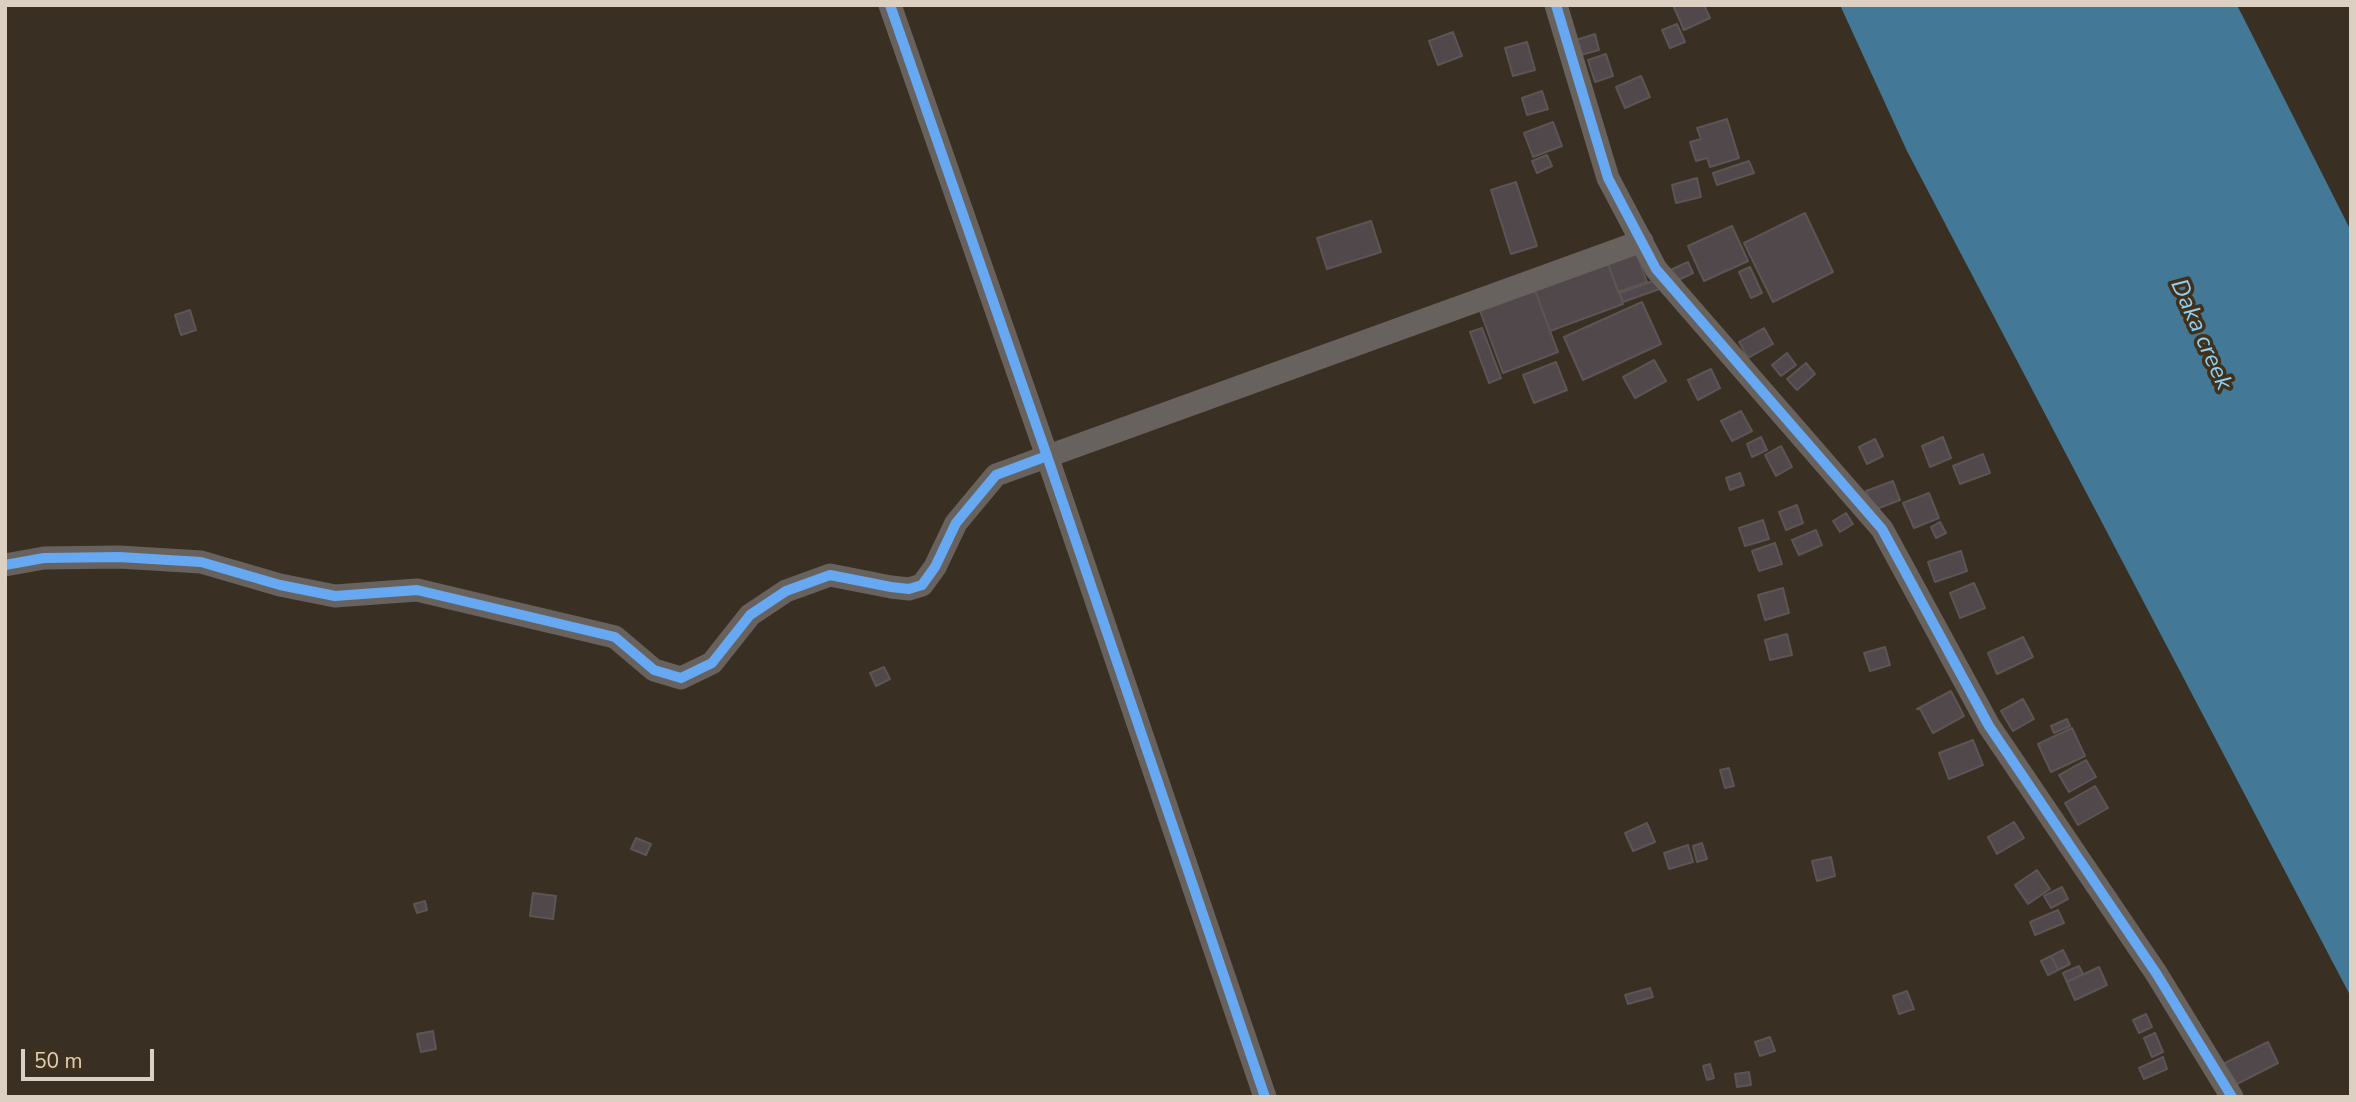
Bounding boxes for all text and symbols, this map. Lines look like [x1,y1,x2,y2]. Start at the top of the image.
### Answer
water label: Daka creek [2163,275,2237,395]
scale bar [24,1036,158,1080]
text: 50 m [34,1047,83,1075]

